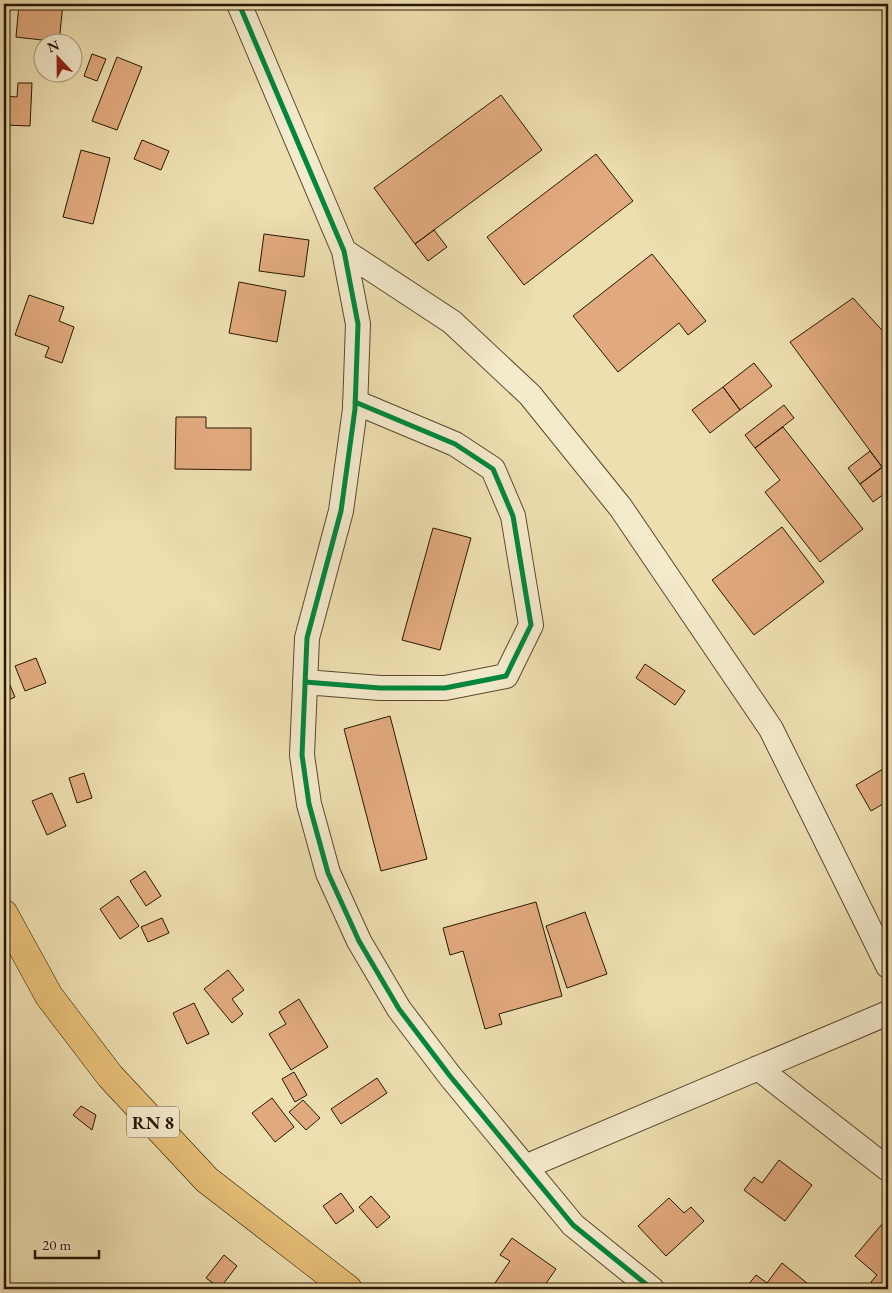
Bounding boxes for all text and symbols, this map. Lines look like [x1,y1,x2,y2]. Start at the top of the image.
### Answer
north arrow [32,32,82,82]
text: N [45,35,62,56]
road number: RN 8 [127,1106,179,1138]
scale bar [35,1228,99,1260]
text: 20 m [42,1235,71,1254]

